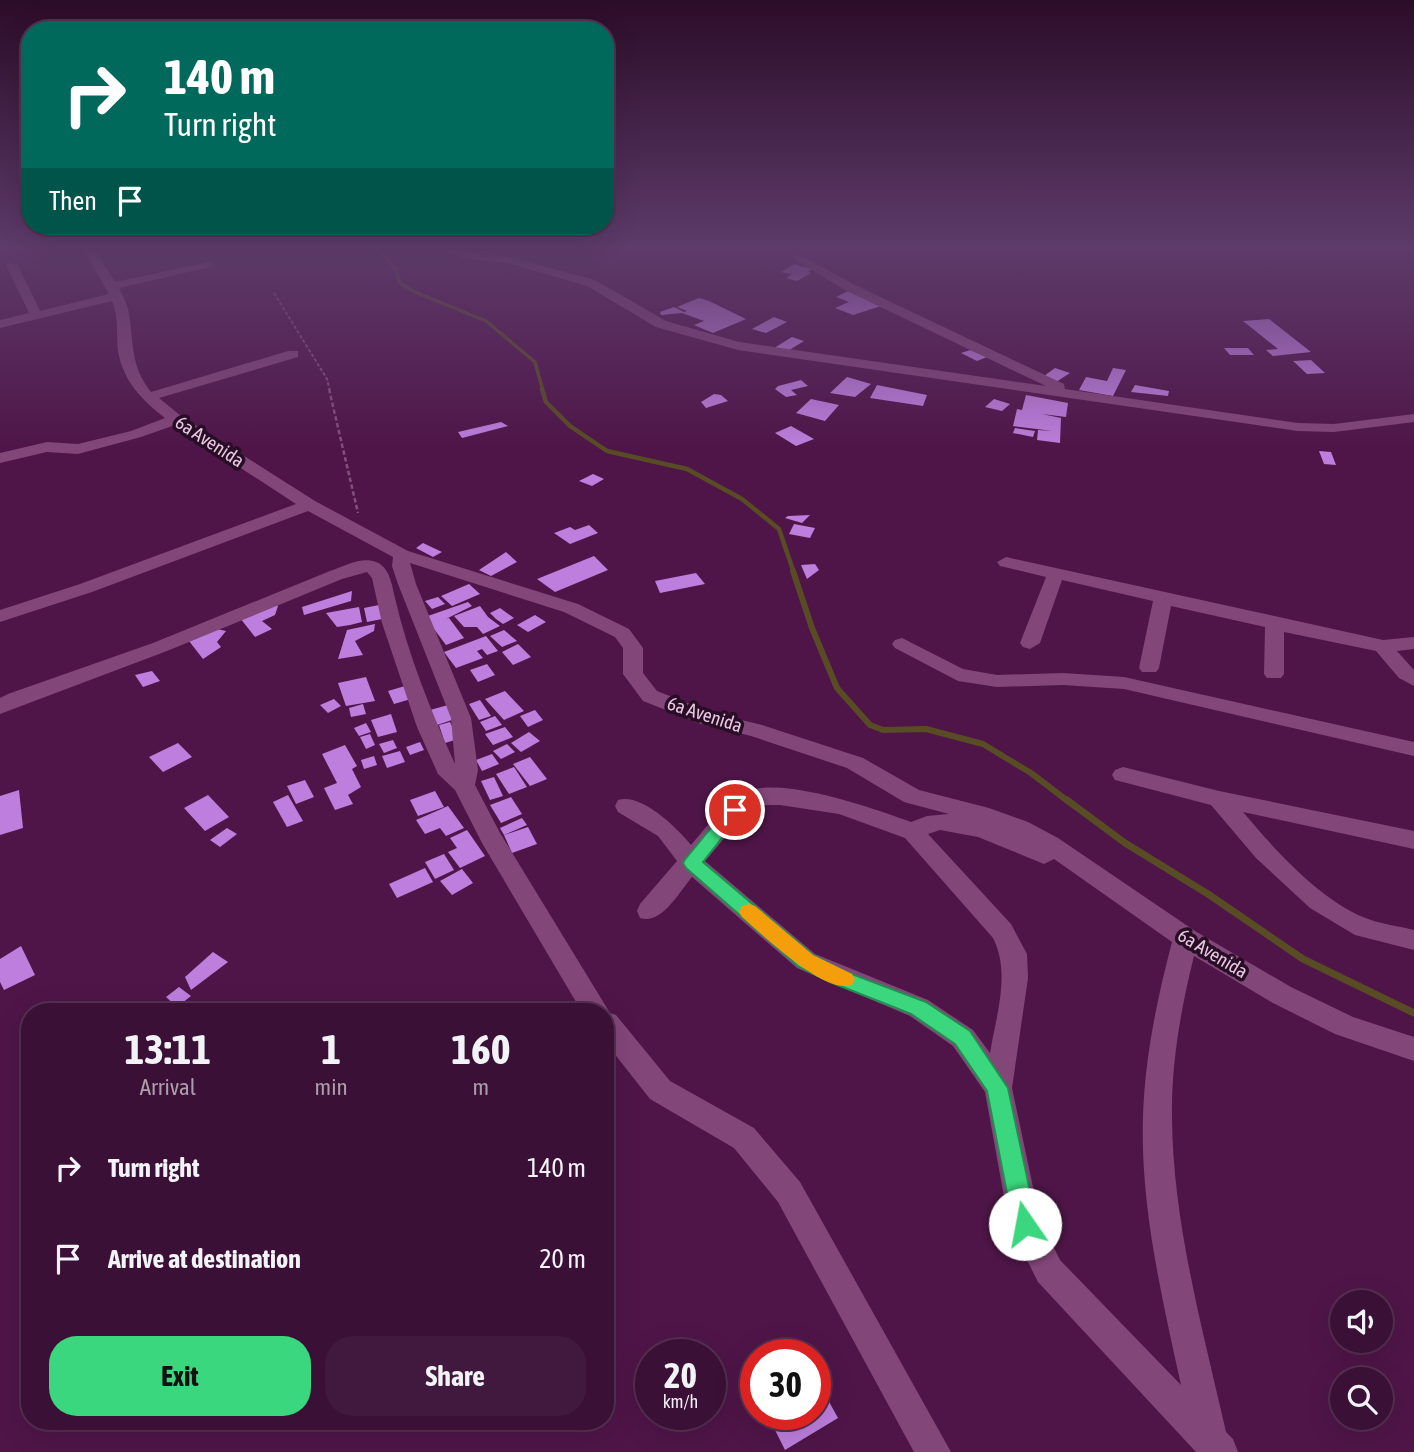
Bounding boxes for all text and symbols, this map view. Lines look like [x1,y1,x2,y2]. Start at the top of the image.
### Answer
text: 140 m [164,48,275,104]
icon: right [49,49,140,140]
text: Turn right [164,106,277,143]
icon: arrive [111,182,149,220]
text: Then [49,186,97,216]
street label: 6a Avenida [172,411,248,471]
street label: 6a Avenida [665,692,745,736]
pin [705,780,765,840]
icon: arrive [716,791,754,829]
street label: 6a Avenida [1174,924,1252,982]
text: 13:11 [125,1025,211,1073]
text: 1 [321,1025,341,1073]
text: 160 [451,1025,510,1073]
text: Arrival [140,1074,196,1100]
text: min [315,1074,348,1100]
text: m [473,1074,489,1100]
icon: right [49,1149,87,1187]
text: Turn right [108,1153,199,1183]
text: 140 m [527,1153,586,1183]
position arrow [988,1187,1062,1261]
icon: arrive [49,1240,87,1278]
text: Arrive at destination [108,1244,301,1274]
text: 20 m [539,1244,586,1274]
map controls [1330,1290,1393,1430]
button: sound [1330,1290,1393,1353]
button: Exit [49,1336,311,1416]
button: Share [325,1336,586,1416]
speed limit sign: 30 [740,1339,831,1430]
text: 20 [664,1355,697,1395]
button: search [1330,1367,1393,1430]
text: km/h [663,1391,698,1412]

